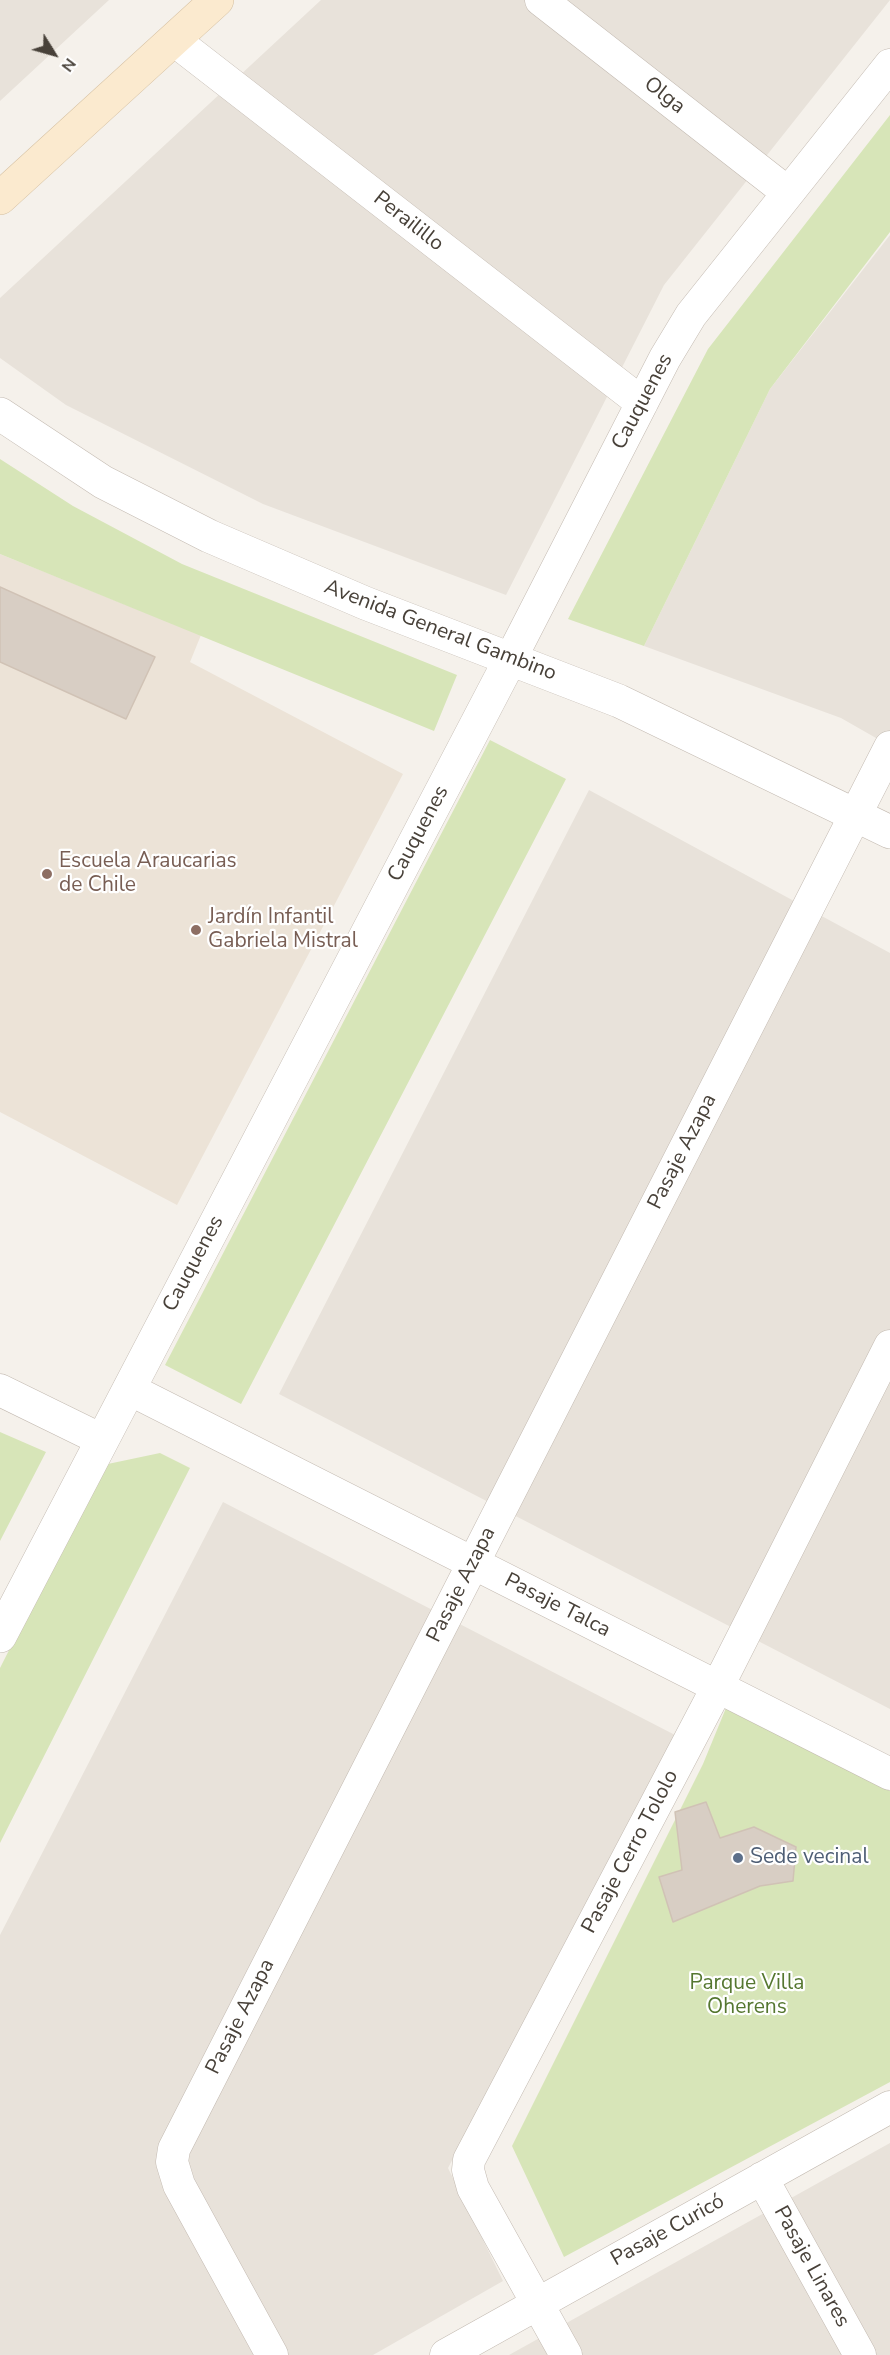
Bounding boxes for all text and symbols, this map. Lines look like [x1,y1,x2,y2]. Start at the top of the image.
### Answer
north arrow [24,24,84,84]
text: N [56,53,81,76]
street label: Olga [638,72,690,120]
street label: Perailillo [368,187,448,257]
street label: Cauquenes [607,350,679,454]
street label: Avenida General Gambino [320,575,560,687]
street label: Cauquenes [383,782,455,886]
place label: Escuela Araucarias de Chile [59,849,237,899]
marker: Escuela Araucarias de Chile [40,867,54,881]
place label: Jardín Infantil Gabriela Mistral [208,905,358,955]
marker: Jardín Infantil Gabriela Mistral [189,923,203,937]
street label: Pasaje Azapa [643,1090,723,1214]
street label: Cauquenes [158,1212,230,1316]
street label: Pasaje Azapa [422,1523,502,1647]
street label: Pasaje Talca [500,1569,614,1643]
street label: Pasaje Cerro Tololo [577,1766,685,1938]
place label: Sede vecinal [750,1845,869,1871]
marker: Sede vecinal [731,1851,745,1865]
street label: Pasaje Azapa [201,1955,281,2079]
park label: Parque Villa Oherens [690,1971,804,2021]
street label: Pasaje Curicó [607,2189,729,2273]
street label: Pasaje Linares [767,2202,855,2332]

